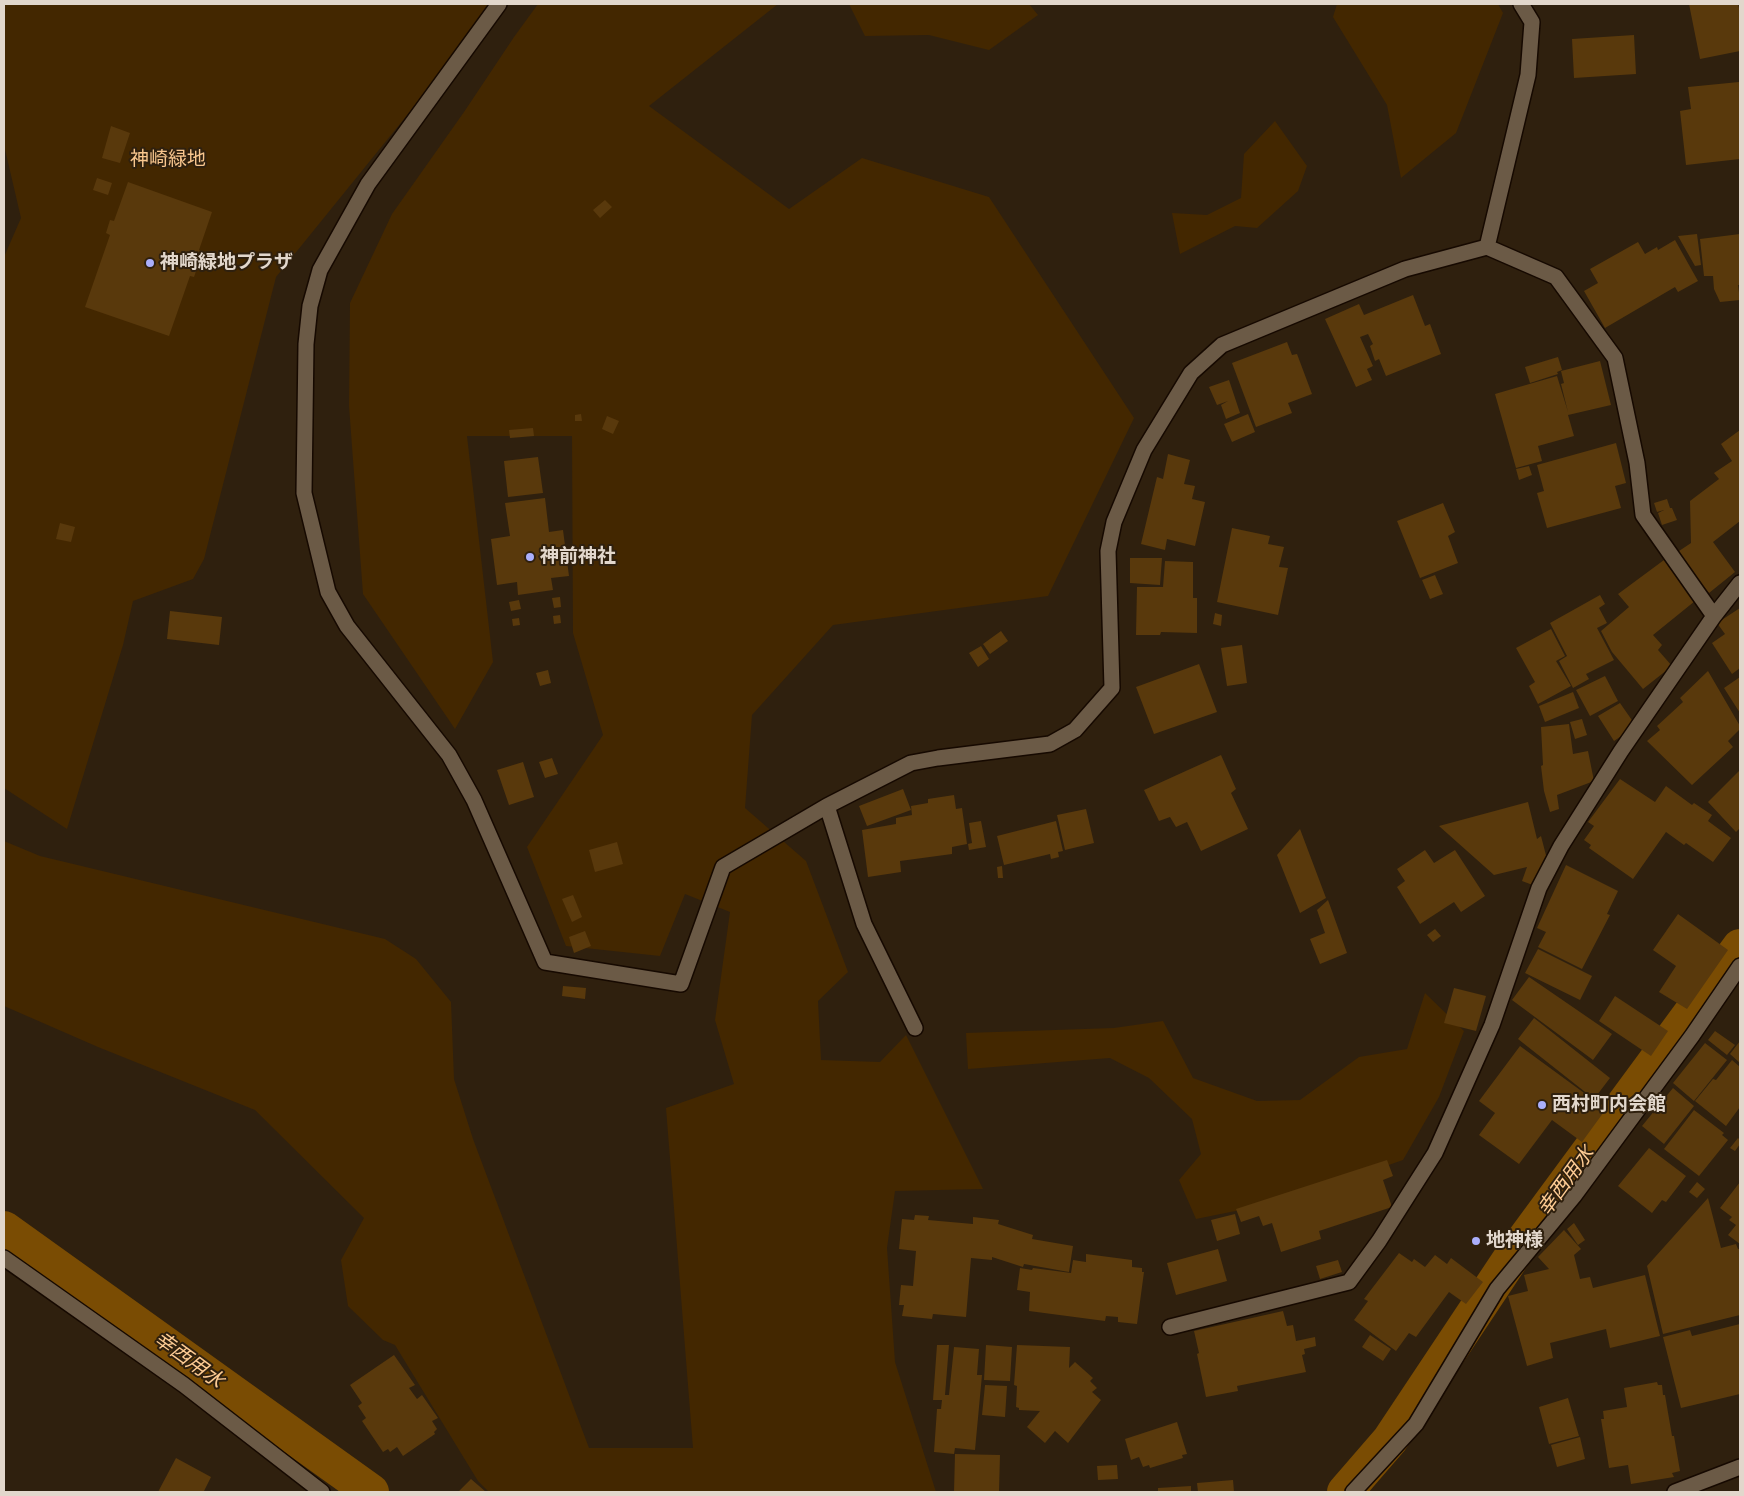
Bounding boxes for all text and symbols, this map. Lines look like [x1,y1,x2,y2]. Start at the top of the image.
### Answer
park label: 神崎緑地 [130,149,206,171]
place label: 神崎緑地プラザ [160,252,293,274]
marker: 神崎緑地プラザ [144,257,156,269]
place label: 神前神社 [540,546,616,568]
marker: 神前神社 [524,551,536,563]
place label: 西村町内会館 [1552,1094,1666,1116]
marker: 西村町内会館 [1536,1099,1548,1111]
water label: 幸西用水 [1534,1143,1600,1221]
place label: 地神様 [1486,1230,1543,1252]
marker: 地神様 [1470,1235,1482,1247]
water label: 幸西用水 [149,1328,227,1394]

